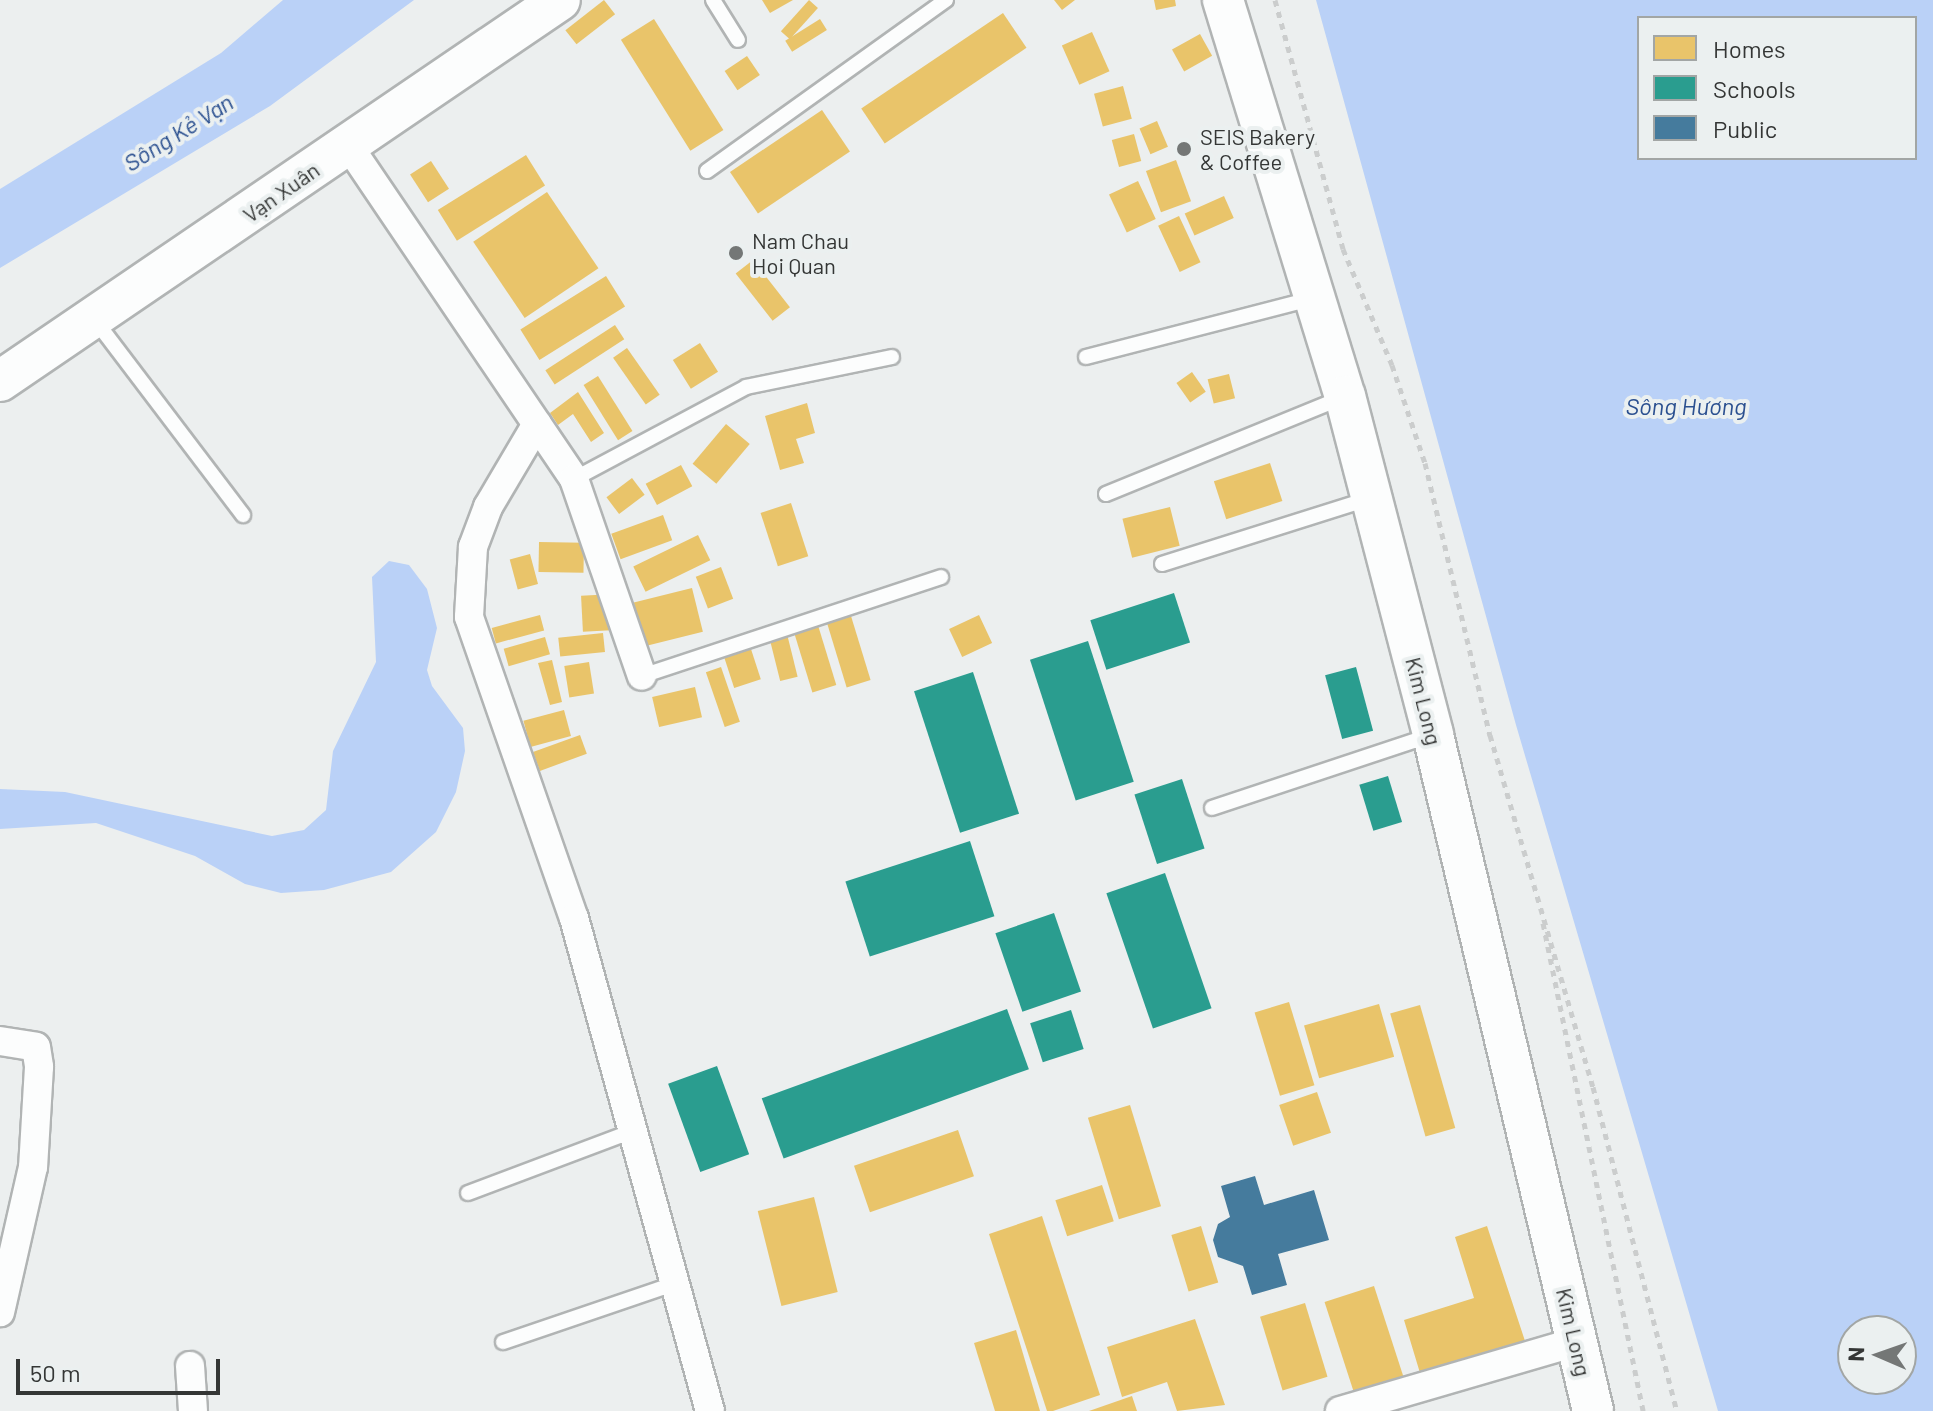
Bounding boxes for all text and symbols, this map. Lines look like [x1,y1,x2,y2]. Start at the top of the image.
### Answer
legend [1637,16,1917,160]
text: Homes [1713,34,1786,63]
text: Schools [1713,74,1796,103]
water label: Sông Kẻ Vạn [118,87,238,177]
text: Public [1713,114,1777,143]
place label: SEIS Bakery & Coffee [1200,123,1315,174]
marker: SEIS Bakery & Coffee [1175,140,1193,158]
street label: Vạn Xuân [238,156,324,228]
place label: Nam Chau Hoi Quan [752,227,849,278]
marker: Nam Chau Hoi Quan [727,244,745,262]
water label: Sông Hương [1626,392,1746,420]
street label: Kim Long [1400,654,1448,748]
street label: Kim Long [1551,1285,1597,1379]
north arrow [1837,1315,1917,1395]
scale bar [20,1343,224,1393]
text: N [1842,1346,1868,1362]
text: 50 m [30,1358,81,1387]

